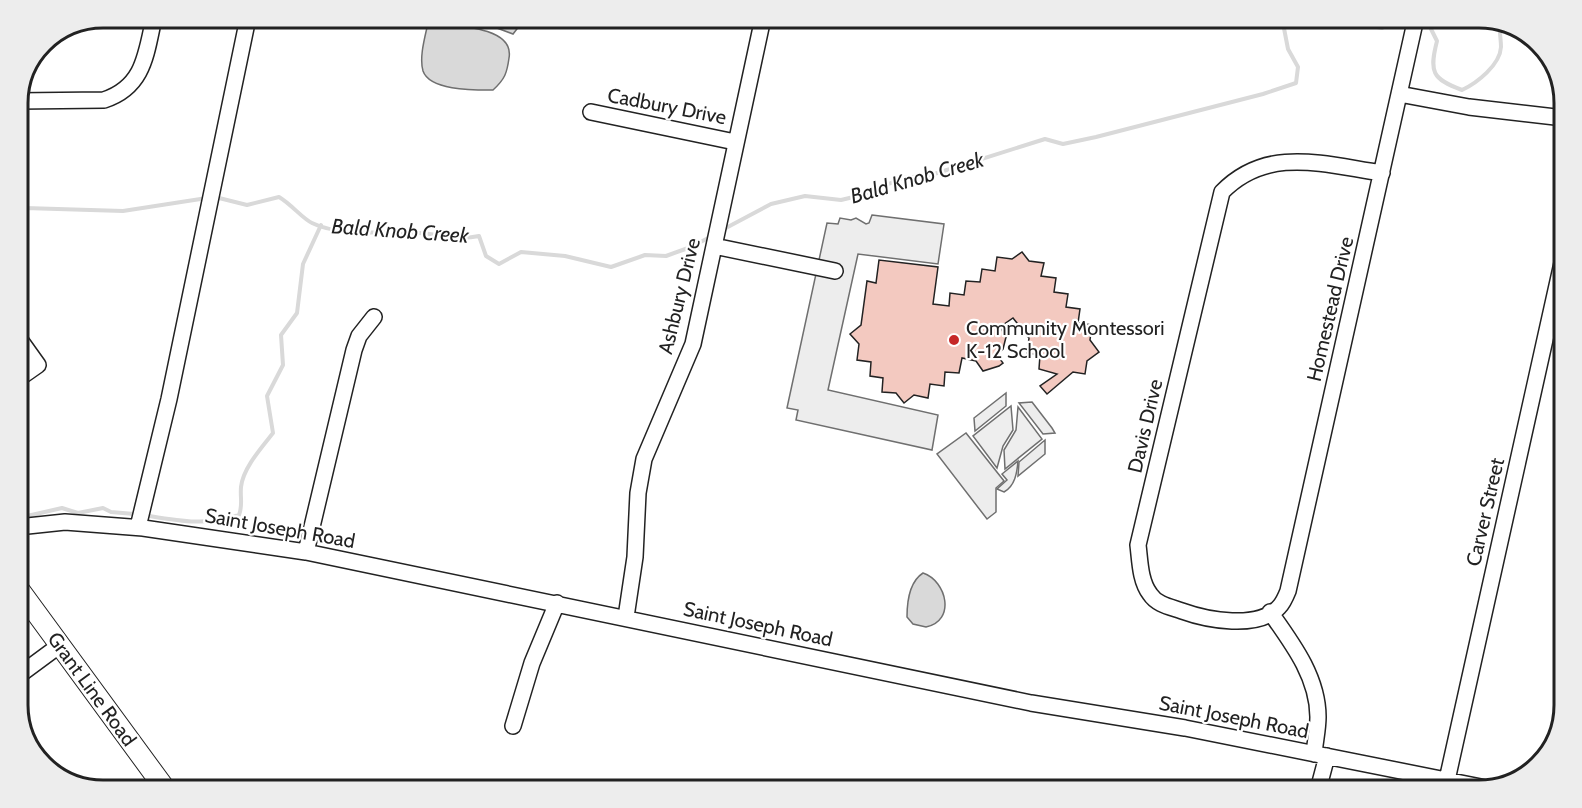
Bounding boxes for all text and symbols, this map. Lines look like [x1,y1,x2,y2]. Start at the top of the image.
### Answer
street label: Cadbury Drive [606,83,728,129]
water label: Bald Knob Creek [847,146,987,208]
water label: Bald Knob Creek [331,213,471,248]
street label: Homestead Drive [1302,234,1358,384]
street label: Ashbury Drive [653,235,705,357]
place label: Community Montessori K-12 School [966,316,1164,363]
marker: Community Montessori K-12 School [947,333,961,347]
street label: Davis Drive [1123,377,1167,475]
street label: Carver Street [1461,455,1509,568]
street label: Saint Joseph Road [203,503,357,553]
street label: Saint Joseph Road [681,596,835,652]
street label: Grant Line Road [43,627,141,751]
street label: Saint Joseph Road [1157,691,1311,743]

